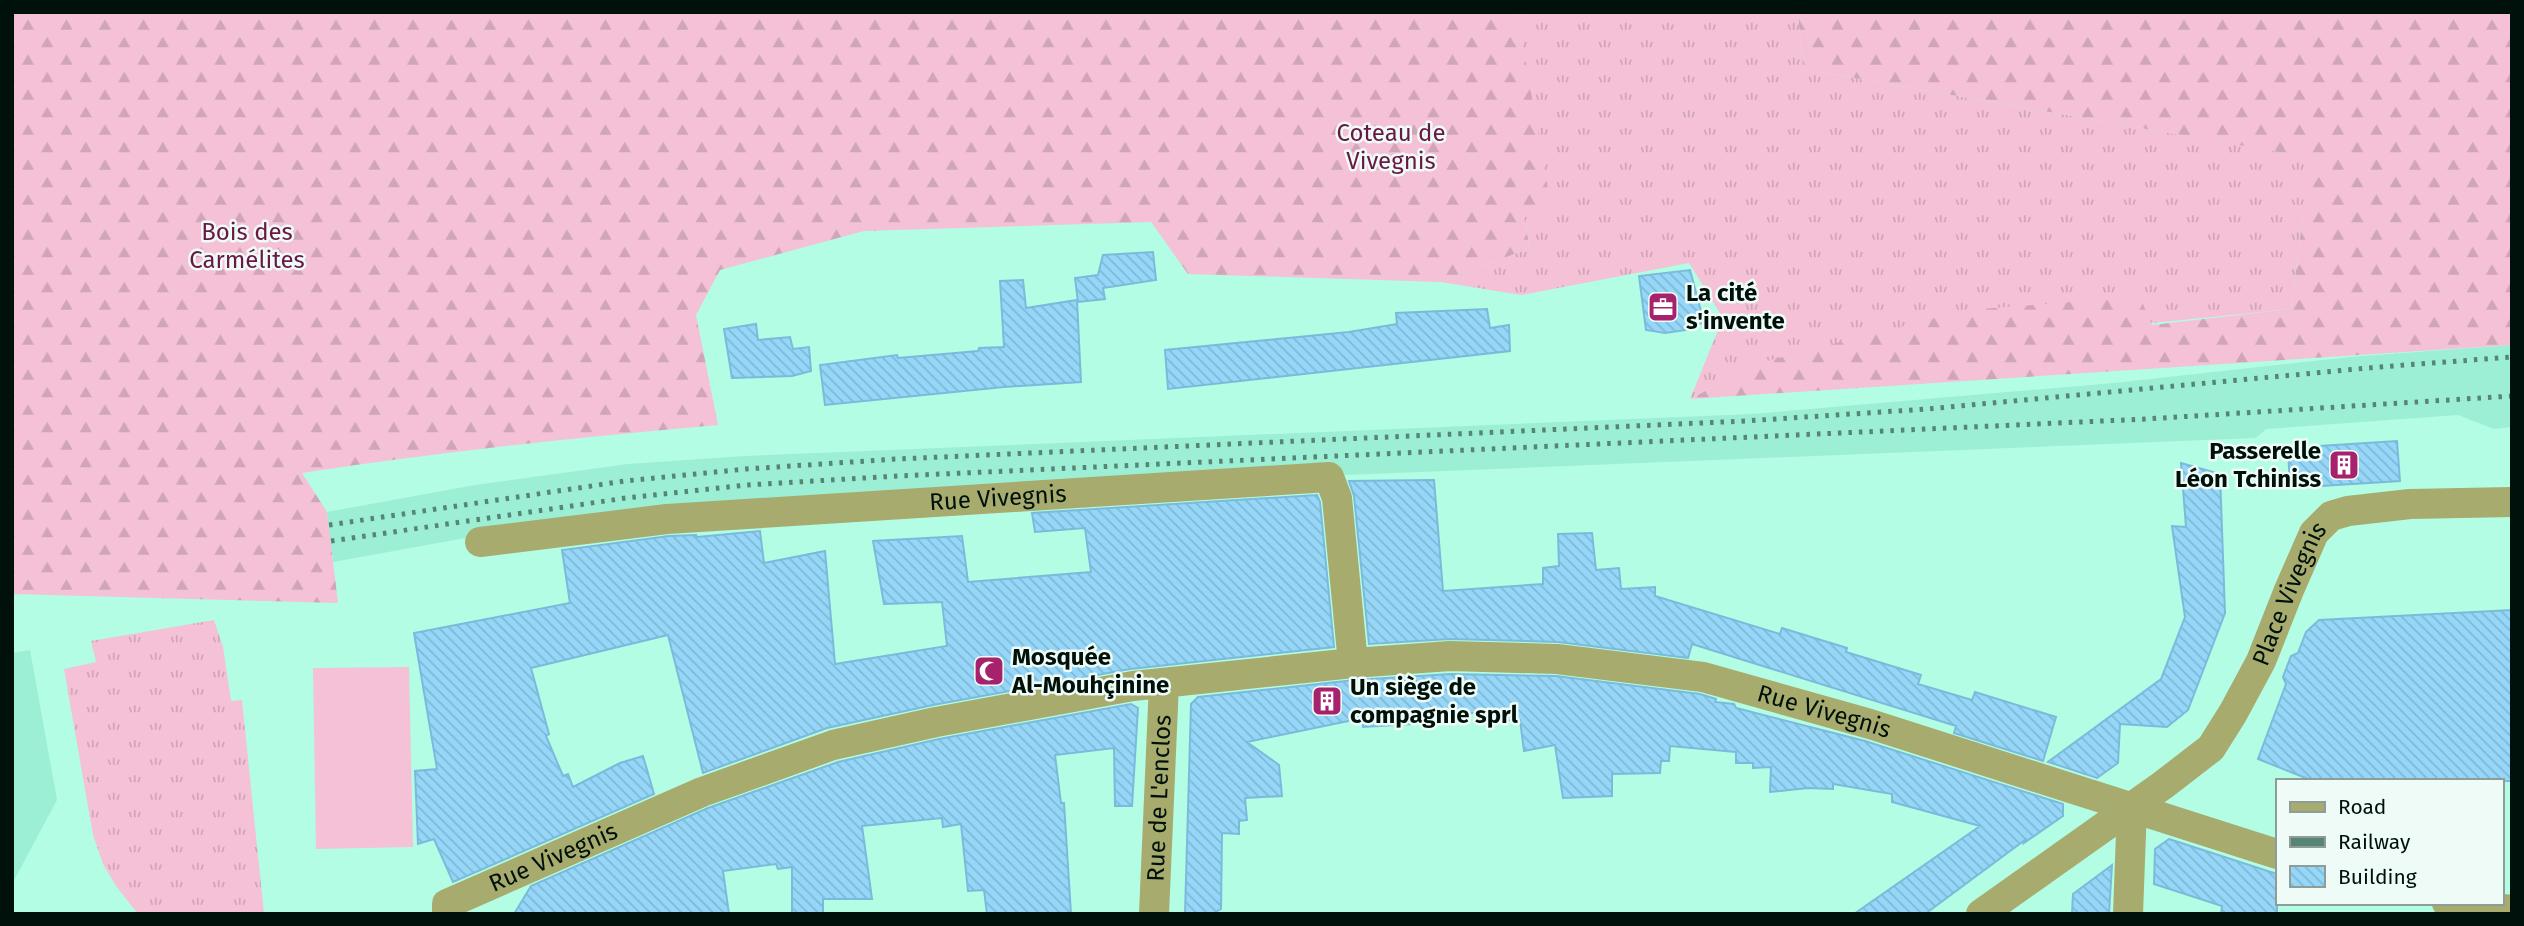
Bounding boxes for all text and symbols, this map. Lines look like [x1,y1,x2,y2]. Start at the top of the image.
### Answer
park label: Coteau de Vivegnis [1337,119,1445,175]
park label: Bois des Carmélites [189,218,305,274]
place label: La cité s'invente [1686,279,1785,335]
office icon: La cité s'invente [1646,290,1680,324]
place label: Passerelle Léon Tchiniss [2175,437,2321,493]
building icon: Passerelle Léon Tchiniss [2327,448,2361,482]
street label: Rue Vivegnis [928,480,1067,516]
street label: Place Vivegnis [2247,515,2332,670]
place label: Mosquée Al-Mouhçinine [1011,643,1169,700]
mosque icon: Mosquée Al-Mouhçinine [972,654,1006,688]
place label: Un siège de compagnie sprl [1350,673,1519,729]
street label: Rue Vivegnis [1754,679,1894,744]
building icon: Un siège de compagnie sprl [1310,684,1344,718]
street label: Rue de L'enclos [1141,714,1177,882]
legend [2276,779,2503,905]
text: Road [2338,794,2386,820]
street label: Rue Vivegnis [485,817,622,898]
text: Railway [2338,829,2411,855]
text: Building [2338,864,2417,890]

